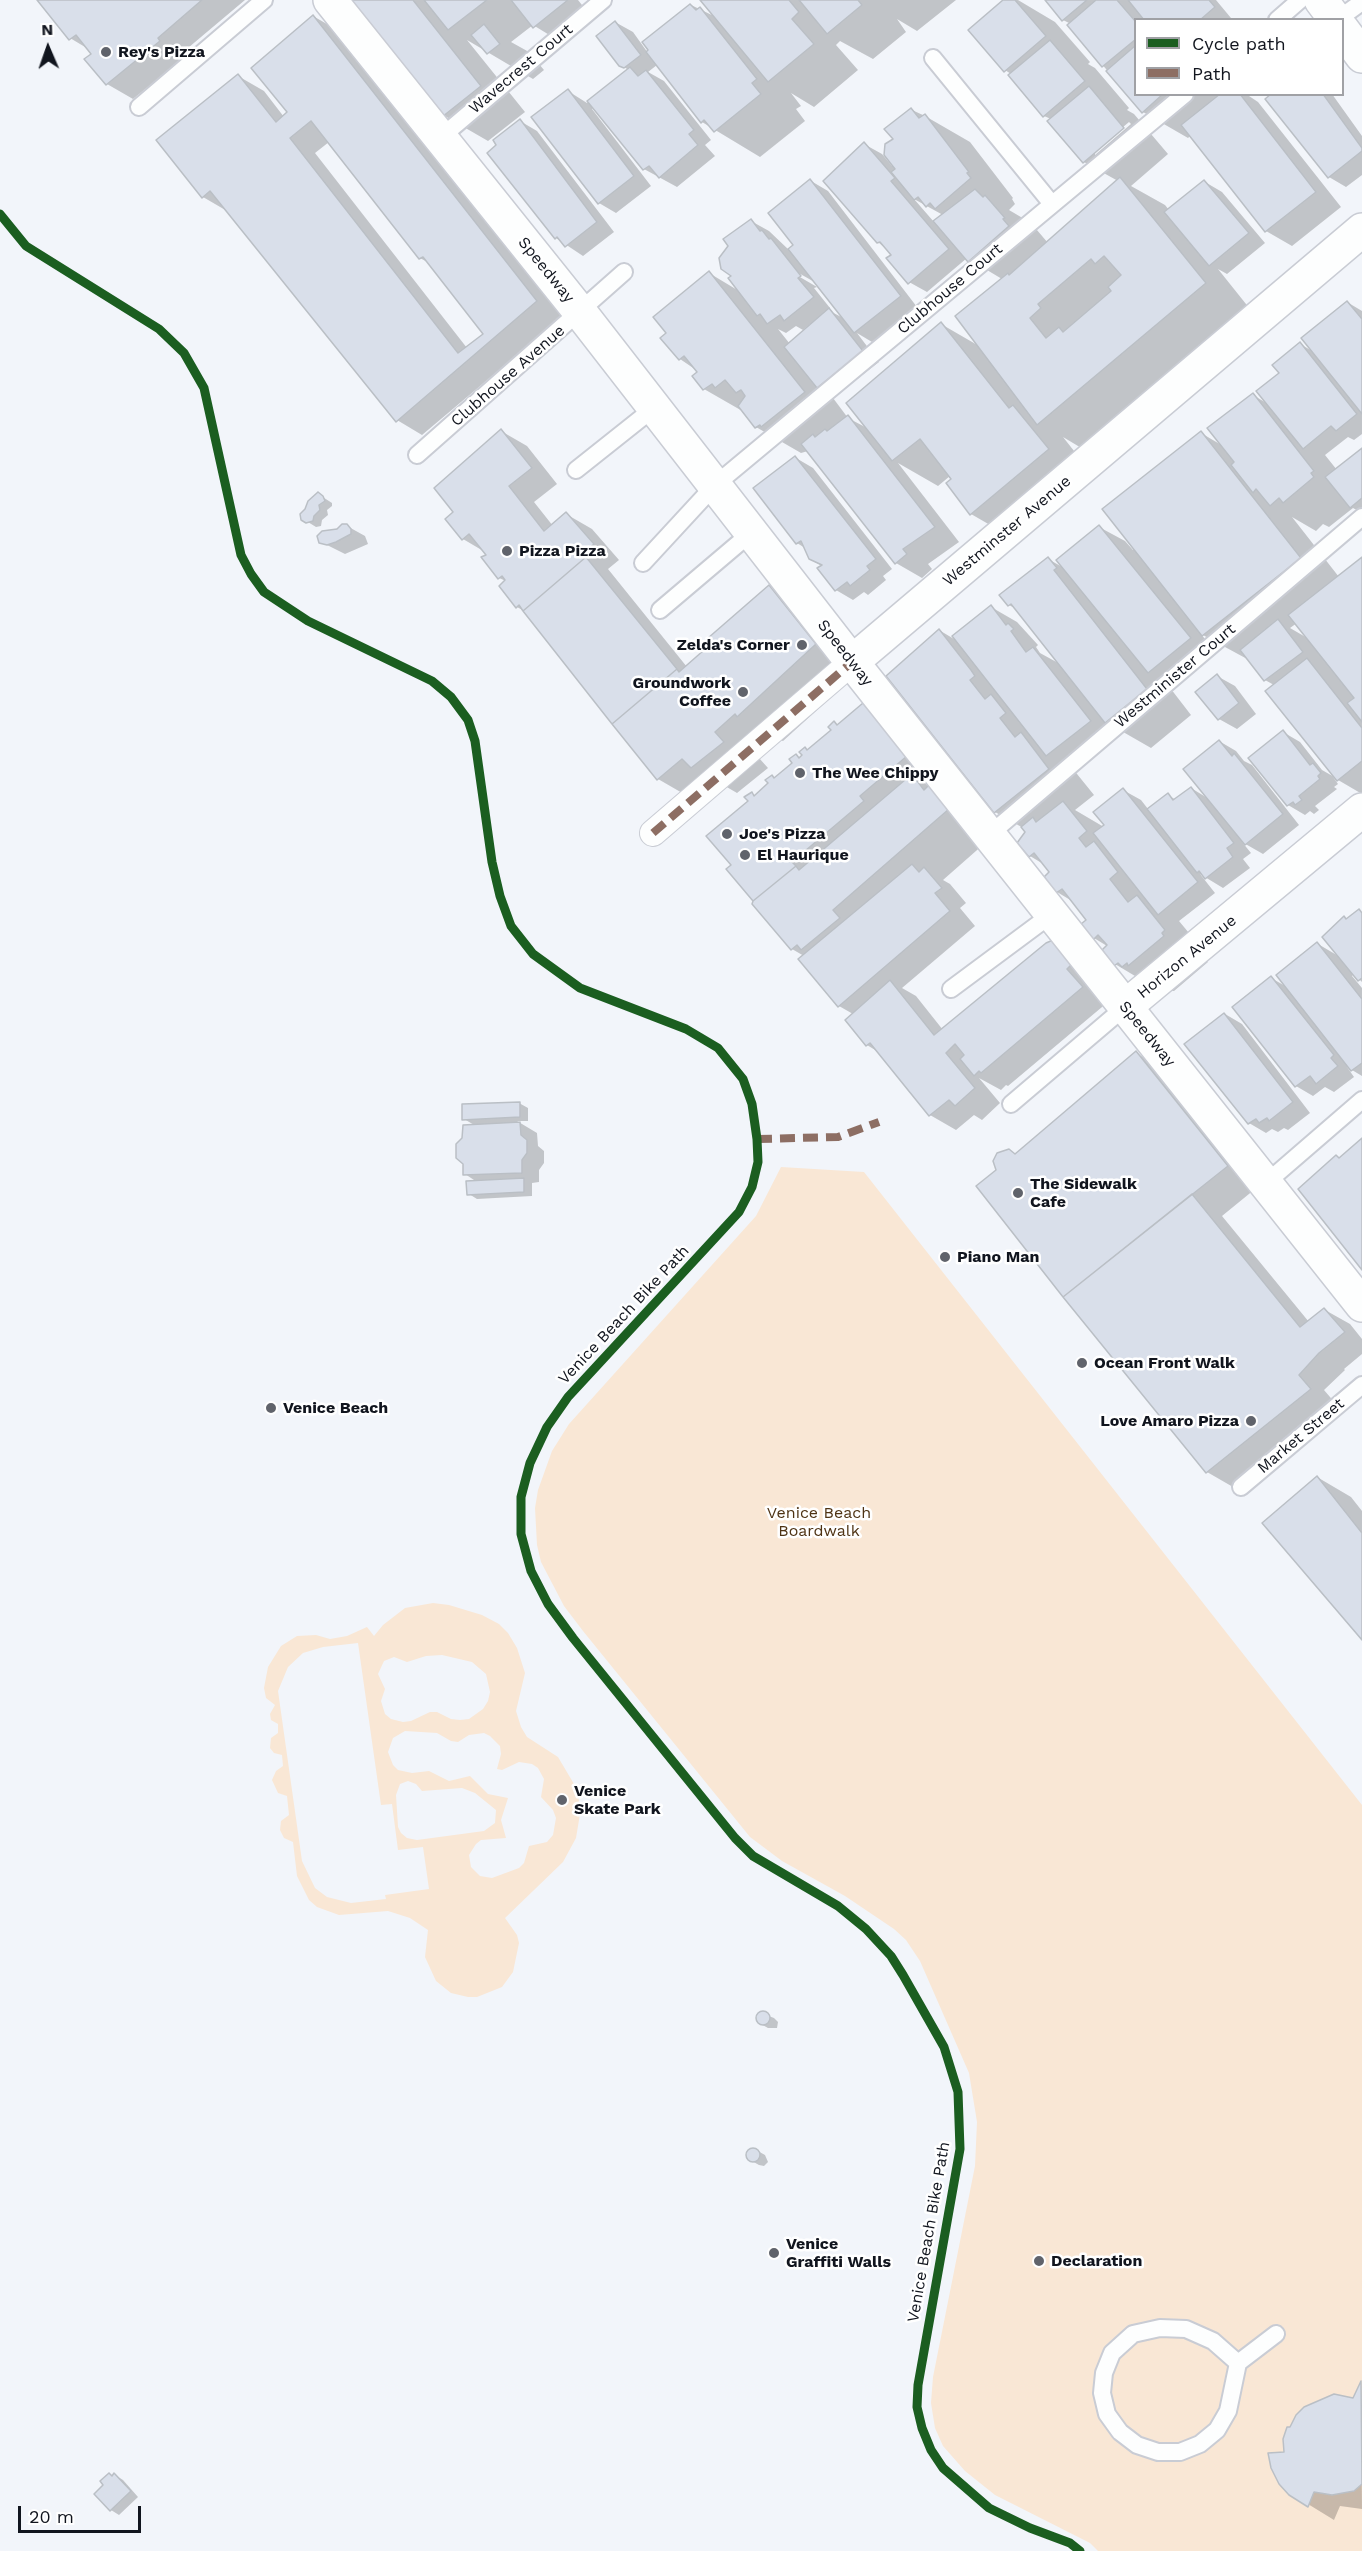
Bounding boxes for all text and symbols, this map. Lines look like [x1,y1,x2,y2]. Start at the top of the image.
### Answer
north arrow [18,18,78,78]
legend [1134,18,1344,96]
text: N [41,20,54,39]
street label: Wavecrest Court [465,20,577,118]
text: Cycle path [1192,33,1286,54]
place label: Rey's Pizza [118,42,205,62]
marker: Rey's Pizza [99,45,113,59]
text: Path [1192,63,1232,84]
street label: Speedway [514,233,578,307]
street label: Clubhouse Court [893,239,1007,339]
street label: Clubhouse Avenue [447,321,569,431]
street label: Westminster Avenue [939,472,1075,590]
place label: Pizza Pizza [519,541,606,561]
marker: Pizza Pizza [500,544,514,558]
street label: Speedway [813,616,877,690]
street label: Westminister Court [1110,620,1240,732]
place label: Zelda's Corner [677,635,790,655]
marker: Zelda's Corner [795,638,809,652]
place label: Groundwork Coffee [633,673,731,711]
marker: Groundwork Coffee [736,685,750,699]
place label: The Wee Chippy [812,763,938,783]
marker: The Wee Chippy [793,766,807,780]
place label: Joe's Pizza [739,824,825,844]
marker: Joe's Pizza [720,827,734,841]
place label: El Haurique [757,845,849,865]
marker: El Haurique [738,848,752,862]
street label: Horizon Avenue [1134,911,1240,1003]
street label: Speedway [1115,997,1179,1071]
place label: The Sidewalk Cafe [1030,1174,1137,1212]
marker: The Sidewalk Cafe [1011,1186,1025,1200]
street label: Venice Beach Bike Path [555,1242,693,1388]
place label: Piano Man [957,1247,1039,1267]
marker: Piano Man [938,1250,952,1264]
place label: Ocean Front Walk [1094,1353,1235,1373]
marker: Ocean Front Walk [1075,1356,1089,1370]
street label: Market Street [1254,1394,1348,1478]
place label: Venice Beach [283,1398,388,1418]
marker: Venice Beach [264,1401,278,1415]
place label: Love Amaro Pizza [1100,1411,1239,1431]
marker: Love Amaro Pizza [1244,1414,1258,1428]
park label: Venice Beach Boardwalk [767,1503,871,1541]
place label: Venice Skate Park [574,1781,661,1819]
marker: Venice Skate Park [555,1793,569,1807]
street label: Venice Beach Bike Path [904,2140,954,2324]
place label: Venice Graffiti Walls [786,2234,891,2272]
marker: Venice Graffiti Walls [767,2246,781,2260]
place label: Declaration [1051,2251,1142,2271]
marker: Declaration [1032,2254,1046,2268]
scale bar [21,2494,144,2532]
text: 20 m [29,2506,74,2527]

